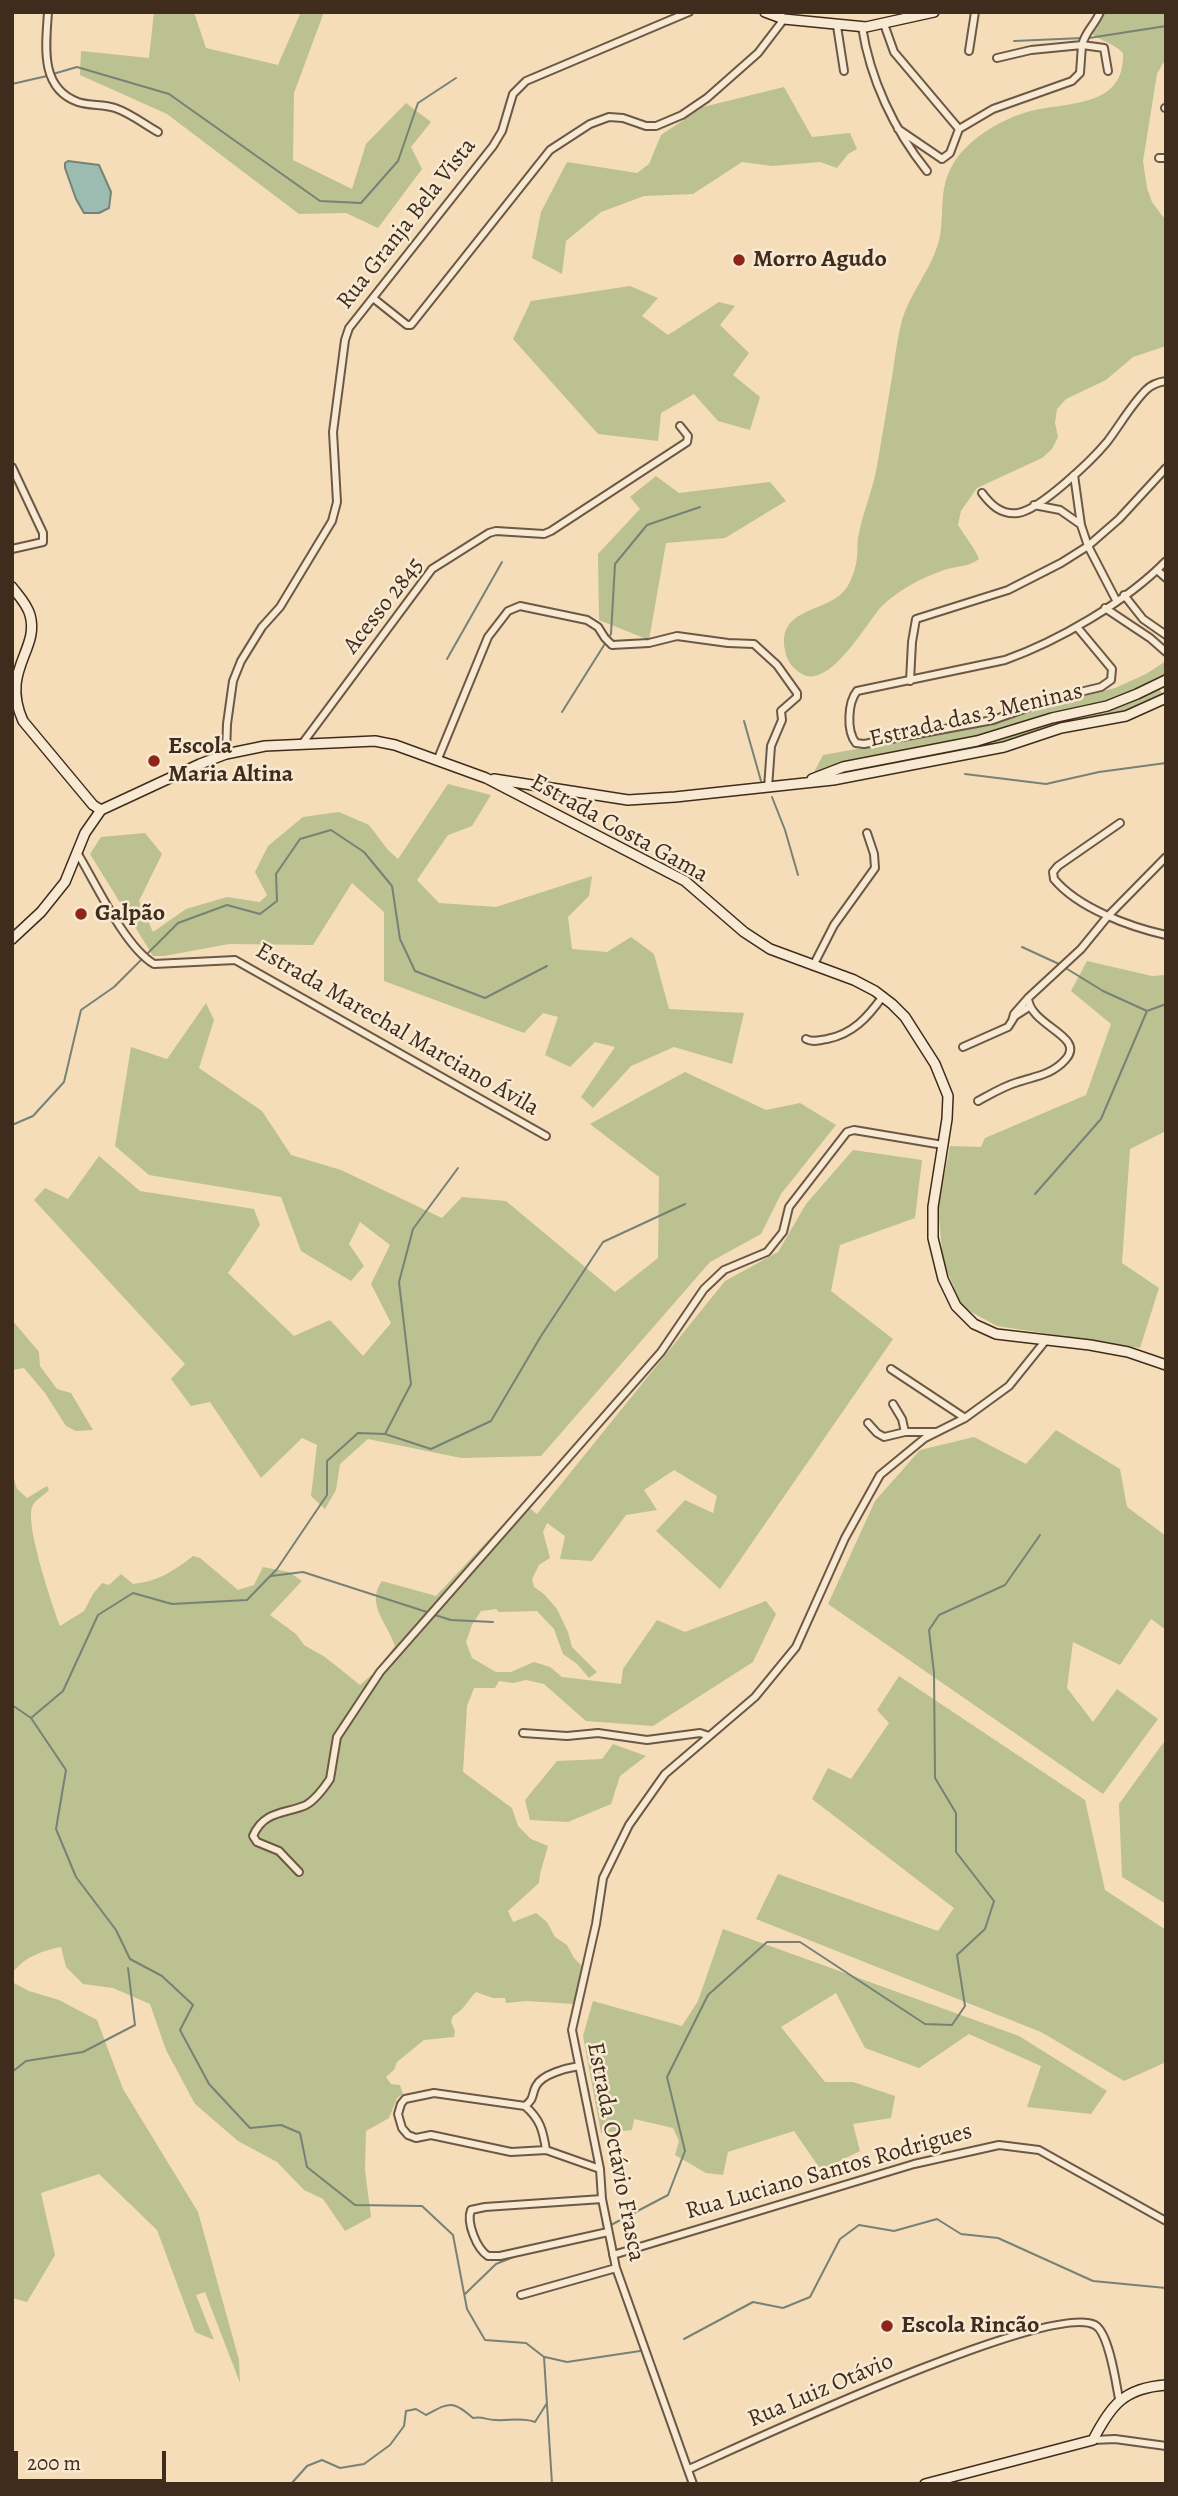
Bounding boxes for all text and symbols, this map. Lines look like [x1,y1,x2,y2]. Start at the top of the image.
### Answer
street label: Rua Granja Bela Vista [331,133,483,315]
place label: Morro Agudo [753,246,887,274]
marker: Morro Agudo [731,252,747,268]
street label: Acesso 2845 [337,552,431,660]
street label: Estrada das 3 Meninas [866,677,1086,755]
place label: Escola Maria Altina [168,733,293,789]
marker: Escola Maria Altina [146,753,162,769]
street label: Estrada Costa Gama [525,768,713,890]
place label: Galpão [95,900,165,928]
marker: Galpão [73,906,89,922]
street label: Estrada Marechal Marciano Ávila [250,937,544,1123]
street label: Estrada Octávio Frasca [580,2040,650,2264]
street label: Rua Luciano Santos Rodrigues [682,2117,976,2227]
place label: Escola Rincão [901,2312,1039,2340]
marker: Escola Rincão [879,2318,895,2334]
street label: Rua Luiz Otávio [744,2347,898,2435]
scale bar [18,2436,170,2480]
text: 200 m [27,2449,81,2477]

